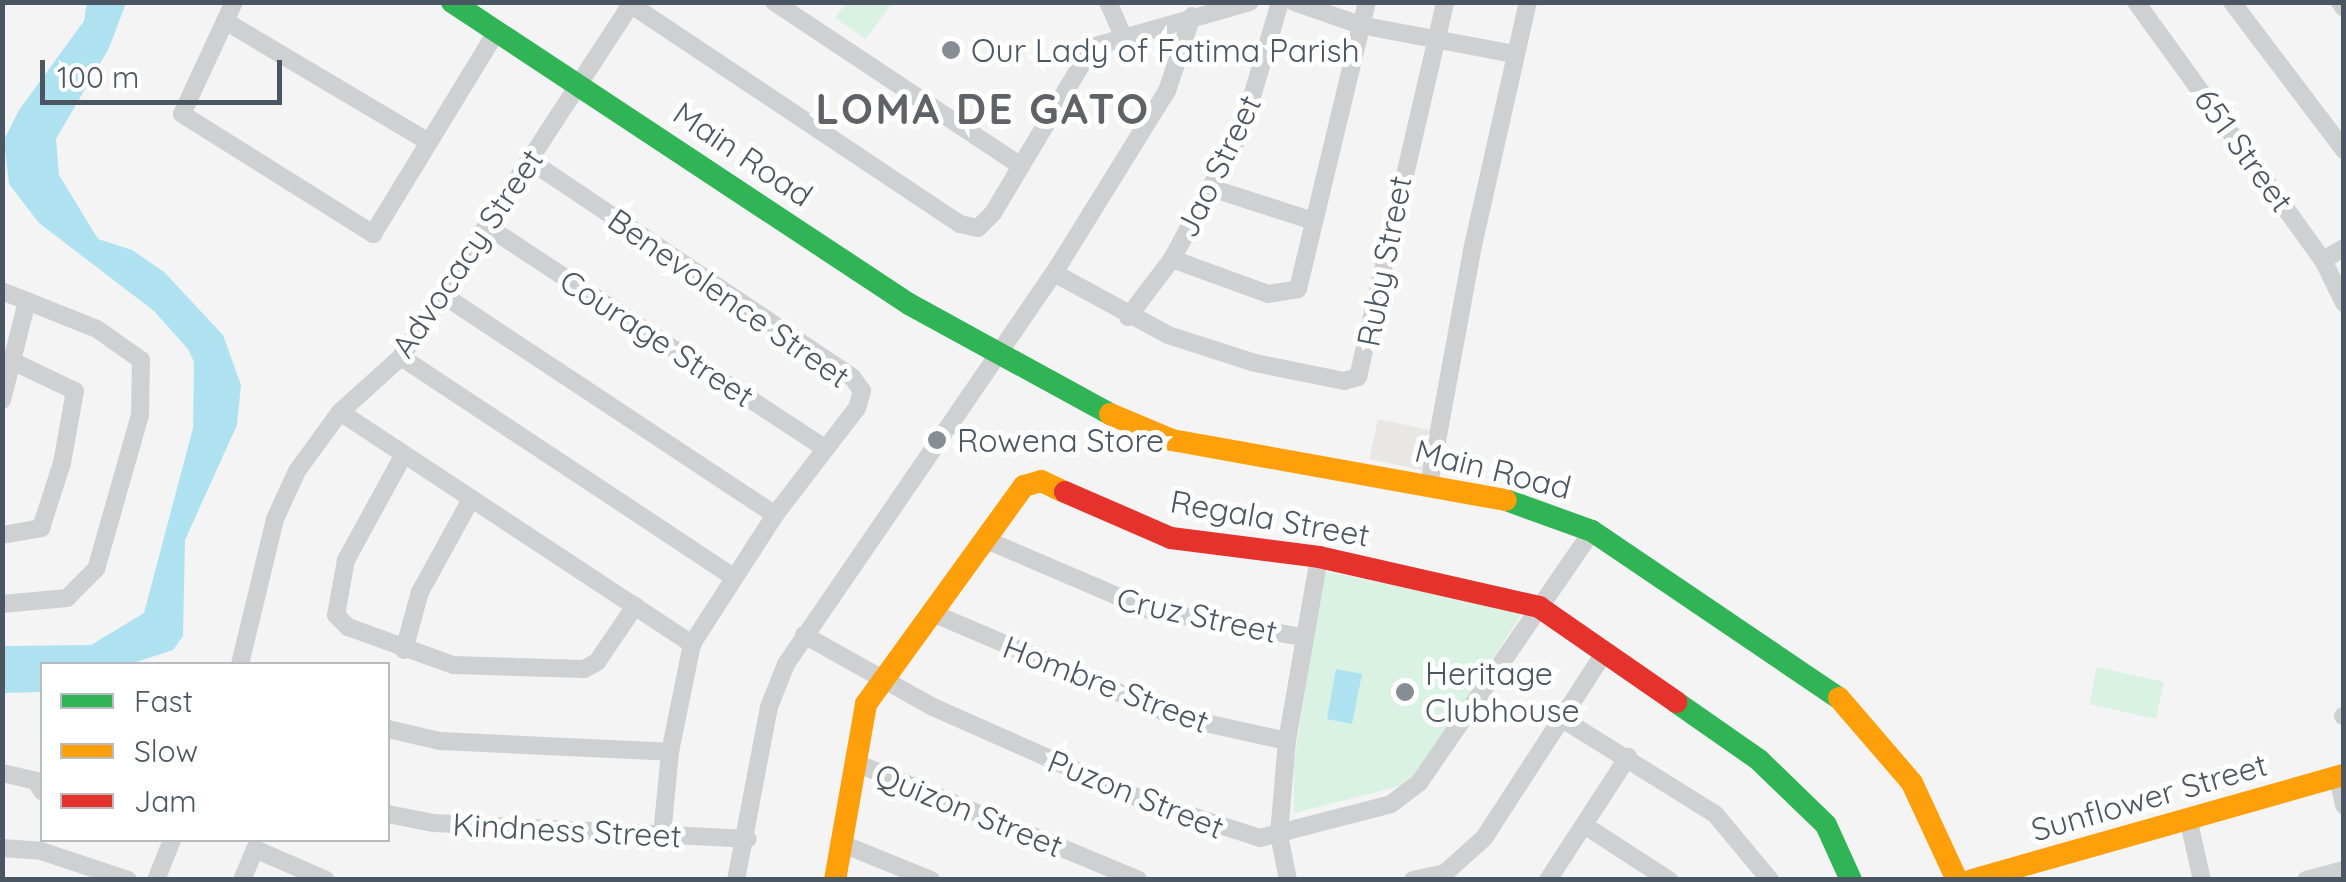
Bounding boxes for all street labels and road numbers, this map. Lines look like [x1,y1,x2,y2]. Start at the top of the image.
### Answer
street label: 651 Street [2187,81,2301,219]
street label: Jao Street [1167,89,1269,243]
street label: Main Road [666,94,820,214]
street label: Advocacy Street [383,141,551,365]
street label: Ruby Street [1349,172,1419,350]
street label: Benevolence Street [601,200,857,396]
street label: Courage Street [553,261,761,415]
street label: Main Road [1411,431,1575,507]
street label: Regala Street [1168,482,1372,554]
street label: Cruz Street [1113,579,1281,651]
street label: Hombre Street [998,627,1214,741]
street label: Puzon Street [1043,741,1229,847]
street label: Sunflower Street [2027,745,2271,849]
street label: Quizon Street [870,755,1068,865]
street label: Kindness Street [452,805,682,855]

